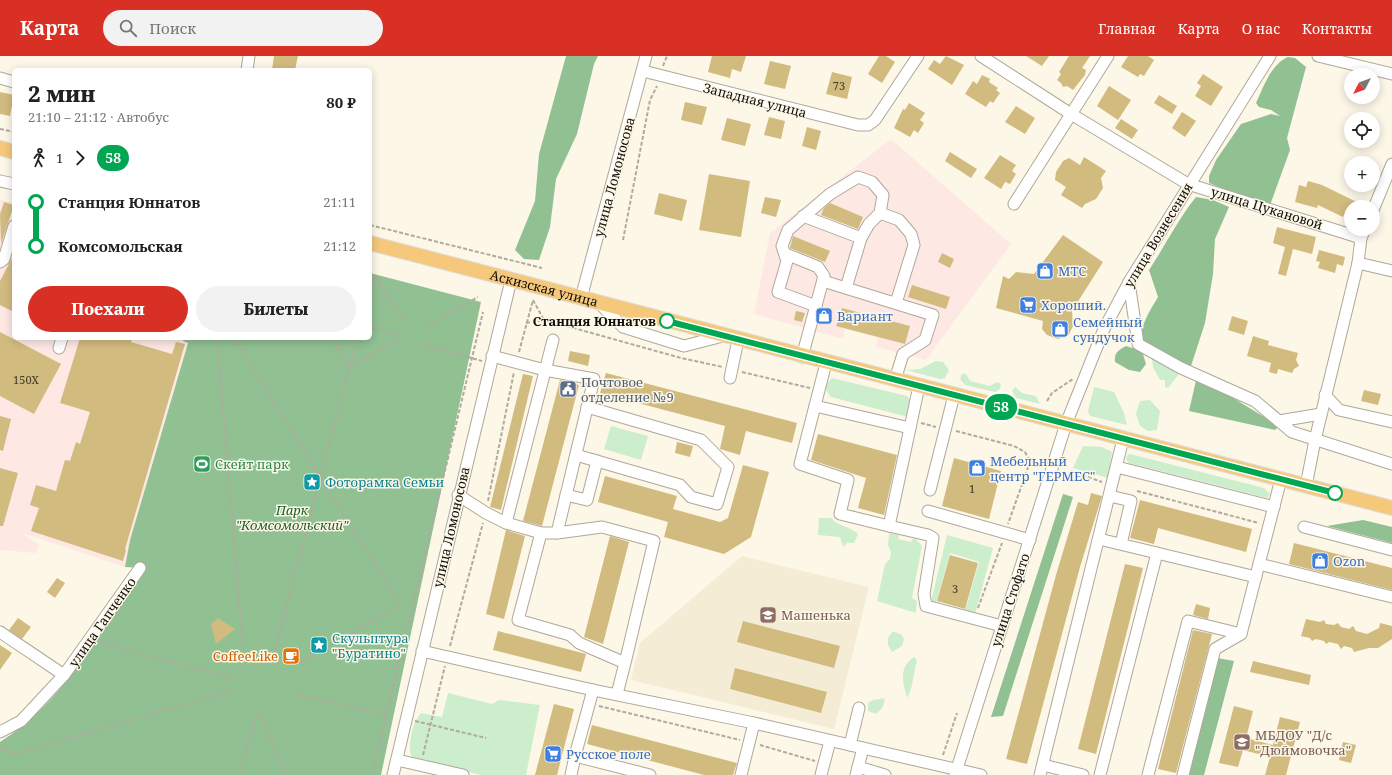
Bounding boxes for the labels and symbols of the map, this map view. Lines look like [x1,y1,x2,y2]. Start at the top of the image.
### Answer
north arrow [1344,68,1380,104]
street label: Западная улица [701,78,809,122]
house number: 73 [833,78,845,93]
street label: улица Ломоносова [589,115,639,239]
street label: улица Вознесения [1119,179,1197,291]
street label: улица Цукановой [1209,182,1325,234]
shop icon: МТС [1035,261,1055,281]
place label: МТС [1058,262,1087,280]
street label: Аскизская улица [488,266,600,311]
supermarket icon: Хороший. [1018,295,1038,315]
place label: Хороший. [1041,296,1106,314]
shop icon: Вариант [814,306,834,326]
place label: Вариант [837,307,893,325]
place label: Станция Юннатов [533,312,656,330]
marker: Станция Юннатов [659,313,675,329]
place label: Семейный сундучок [1073,313,1143,346]
shop icon: Семейный сундучок [1050,319,1070,339]
house number: 150Х [13,372,40,387]
place label: Почтовое отделение №9 [581,373,674,406]
public building icon: Почтовое отделение №9 [558,379,578,399]
line badge: 58 [983,394,1019,420]
place label: Мебельный центр "ГЕРМЕС" [990,452,1095,485]
sports icon: Скейт парк [192,454,212,474]
place label: Скейт парк [215,455,289,473]
shop icon: Мебельный центр "ГЕРМЕС" [967,458,987,478]
street label: улица Ломоносова [428,465,474,589]
place icon: Фоторамка Семьи [302,472,322,492]
place label: Фоторамка Семьи [325,473,445,491]
house number: 1 [969,481,975,496]
unlabelled marker [1327,485,1343,501]
park label: Парк "Комсомольский" [236,501,349,534]
street label: улица Стофато [986,551,1034,649]
shop icon: Ozon [1310,551,1330,571]
place label: Ozon [1333,552,1366,570]
street label: улица Гапченко [64,573,140,671]
house number: 3 [952,581,958,596]
school or university icon: Машенька [758,605,778,625]
place label: Машенька [781,606,851,624]
place label: Скульптура "Буратино" [332,629,409,662]
place icon: Скульптура "Буратино" [309,635,329,655]
cafe icon: CoffeeLike [281,646,301,666]
place label: CoffeeLike [213,647,278,665]
place label: МБДОУ "Д/с "Дюймовочка" [1255,726,1351,759]
school or university icon: МБДОУ "Д/с "Дюймовочка" [1232,732,1252,752]
supermarket icon: Русское поле [543,744,563,764]
place label: Русское поле [566,745,651,763]

